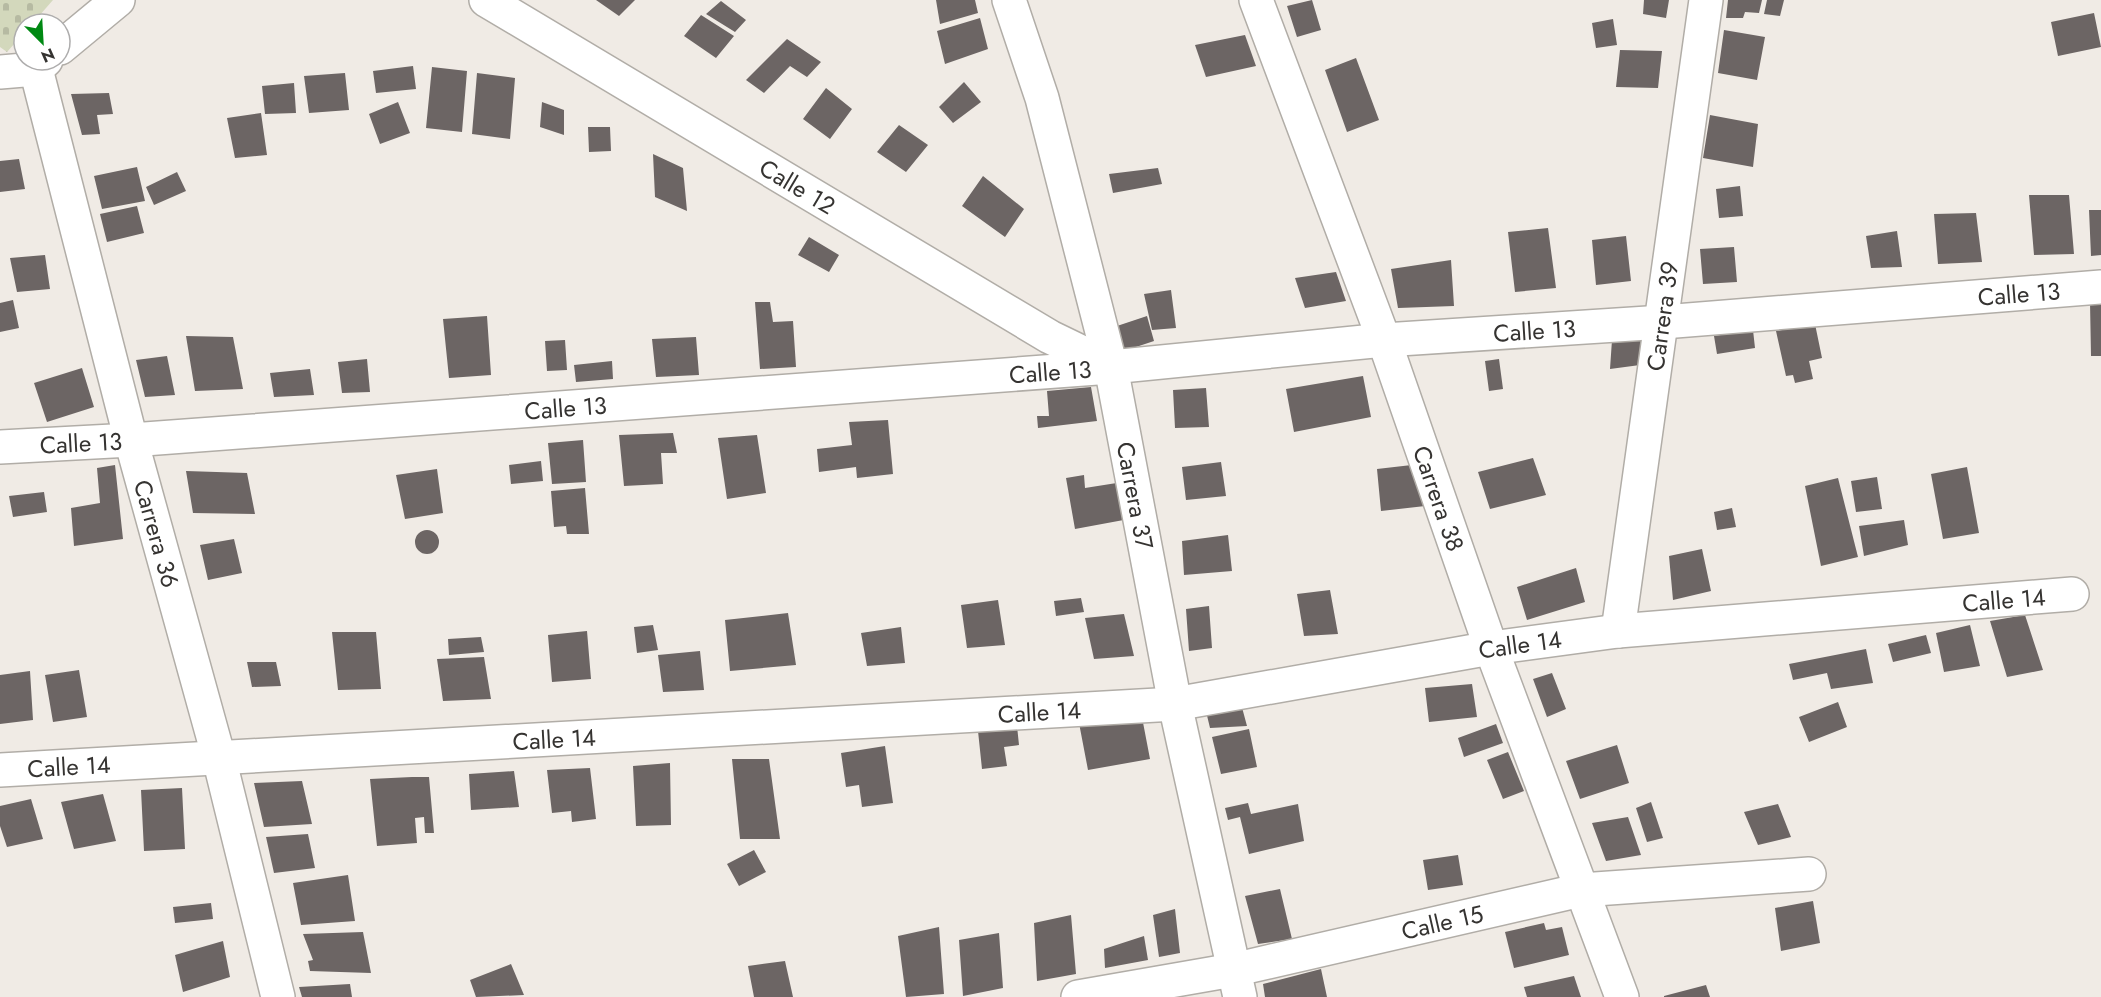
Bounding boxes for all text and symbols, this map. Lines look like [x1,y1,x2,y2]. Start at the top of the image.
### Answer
north arrow [12,12,72,72]
text: N [37,42,58,68]
street label: Calle 12 [753,150,842,223]
street label: Carrera 39 [1637,259,1687,373]
street label: Calle 13 [1977,273,2062,314]
street label: Calle 13 [1492,310,1577,350]
street label: Calle 13 [1008,351,1093,392]
street label: Calle 13 [523,387,608,428]
street label: Calle 13 [39,423,123,462]
street label: Carrera 37 [1108,439,1163,553]
street label: Carrera 38 [1405,441,1474,556]
street label: Carrera 36 [125,476,188,591]
street label: Calle 14 [1961,579,2047,620]
street label: Calle 14 [1476,621,1564,667]
street label: Calle 14 [997,692,1082,731]
street label: Calle 14 [511,719,597,759]
street label: Calle 14 [26,746,112,786]
street label: Calle 15 [1398,896,1487,948]

